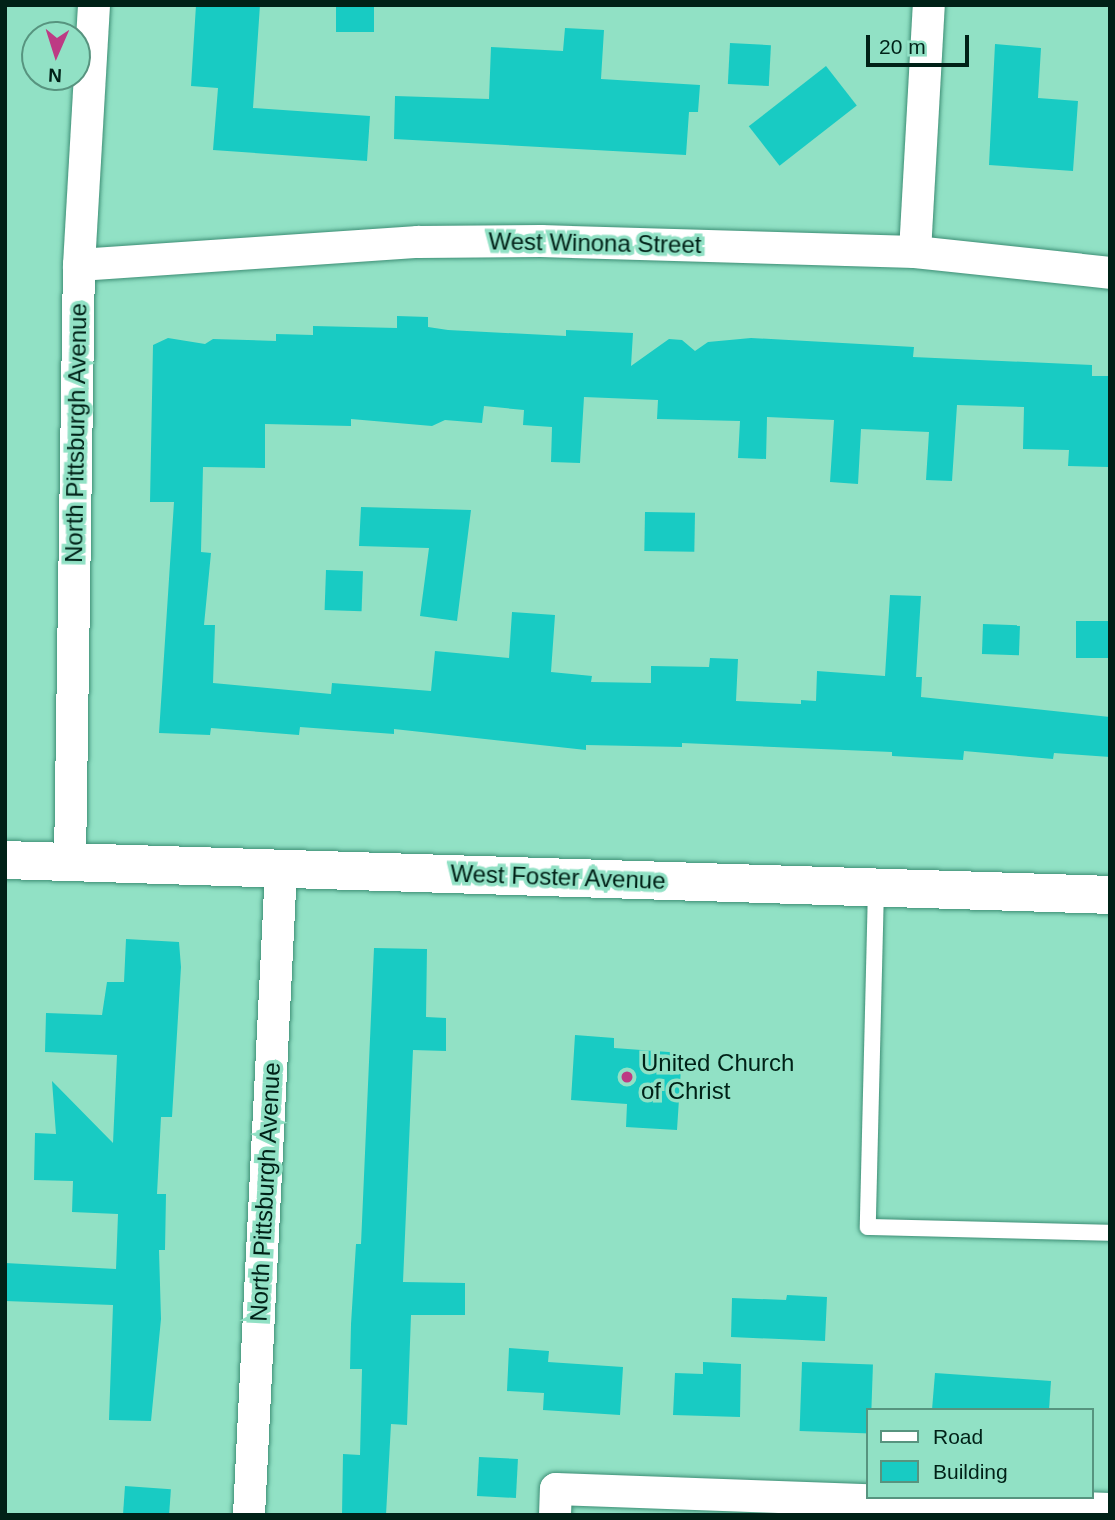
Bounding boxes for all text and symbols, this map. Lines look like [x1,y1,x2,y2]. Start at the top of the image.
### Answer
north arrow [21,21,91,91]
scale bar [870,21,973,65]
text: 20 m [879,35,926,58]
text: N [48,65,62,86]
street label: West Winona Street [488,227,702,259]
street label: North Pittsburgh Avenue [59,302,93,564]
street label: West Foster Avenue [449,859,667,895]
place label: United Church of Christ [641,1049,794,1105]
street label: North Pittsburgh Avenue [244,1061,286,1323]
marker: United Church of Christ [619,1069,635,1085]
legend [866,1408,1094,1499]
text: Road [933,1425,983,1448]
text: Building [933,1460,1008,1483]

